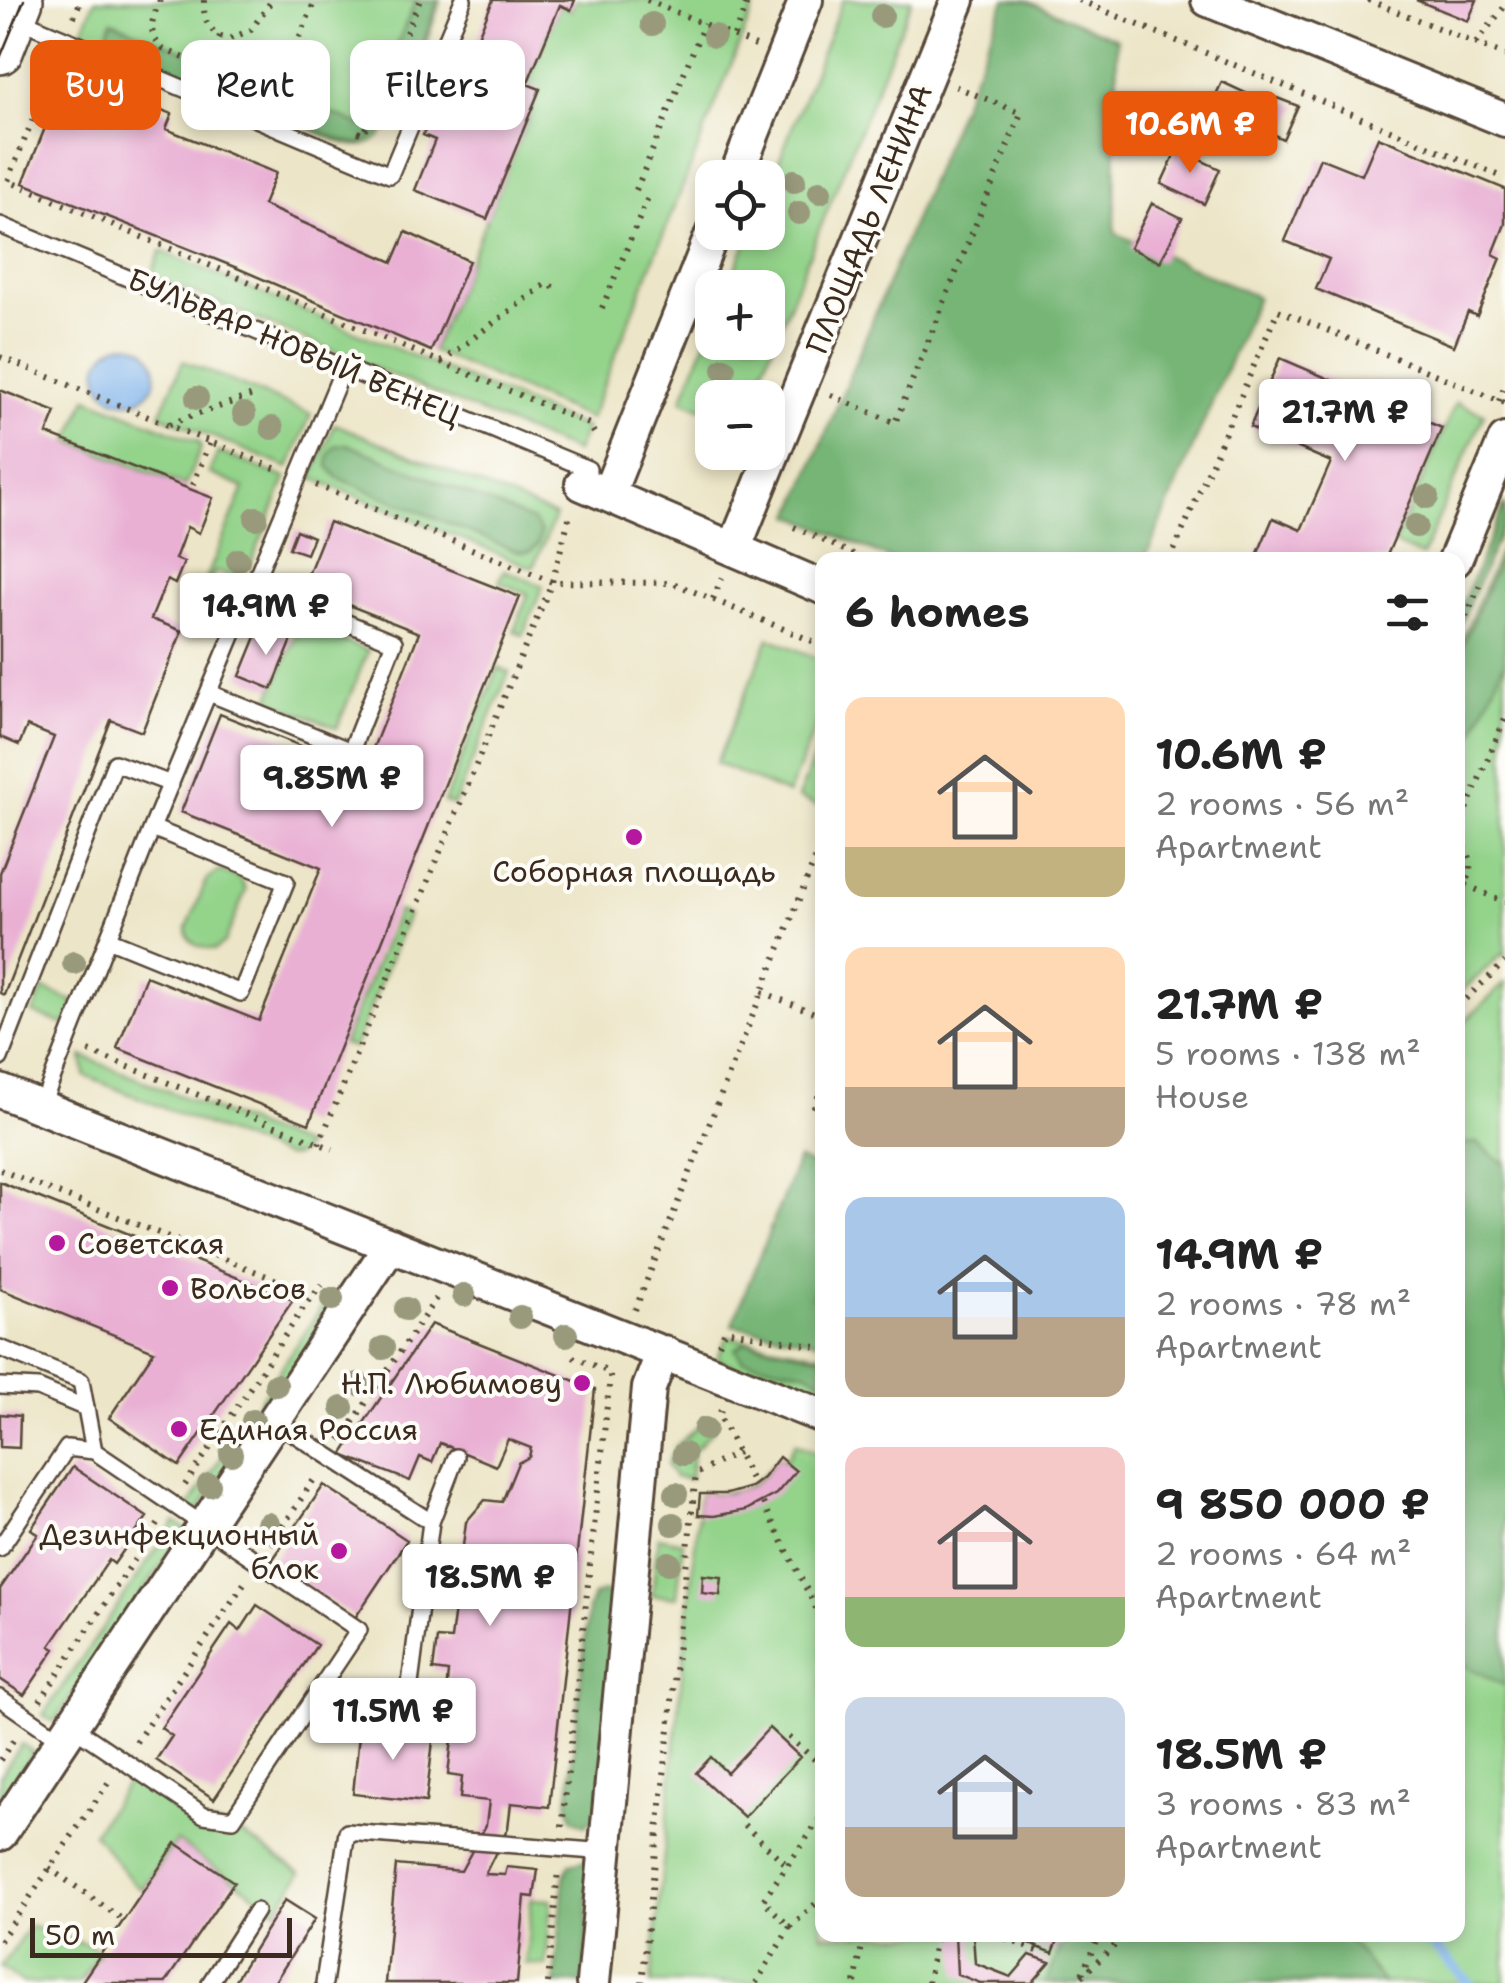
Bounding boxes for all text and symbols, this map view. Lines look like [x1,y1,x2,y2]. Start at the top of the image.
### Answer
chip: Buy [30,40,161,130]
chip: Rent [181,40,330,130]
chip: Filters [350,40,525,130]
street label: ПЛОЩАДЬ ЛЕНИНА [796,78,942,360]
pin: 10.6M ₽ [1098,91,1282,176]
text: 10.6M ₽ [1124,102,1256,145]
map controls [695,160,785,470]
button: locate [695,160,785,250]
street label: БУЛЬВАР НОВЫЙ ВЕНЕЦ [121,258,467,436]
button: + [695,270,785,360]
pin: 21.7M ₽ [1253,379,1437,464]
button: − [695,380,785,470]
text: 21.7M ₽ [1281,390,1409,433]
pin: 14.9M ₽ [174,573,358,658]
text: 14.9M ₽ [202,584,330,627]
text: 6 homes [845,584,1030,640]
icon: filters [1380,585,1435,640]
text: 10.6M ₽ [1155,726,1327,782]
icon: home [925,737,1045,857]
pin: 9.85M ₽ [240,745,424,830]
text: 9.85M ₽ [262,756,402,799]
text: 2 rooms · 56 m² [1155,782,1409,825]
text: Apartment [1155,825,1322,868]
marker: Соборная площадь [623,826,645,848]
place label: Соборная площадь [492,851,776,892]
text: 21.7M ₽ [1155,976,1323,1032]
icon: home [925,987,1045,1107]
text: 5 rooms · 138 m² [1155,1032,1421,1075]
text: House [1155,1075,1249,1118]
place label: Советская [77,1223,224,1264]
text: 14.9M ₽ [1155,1226,1324,1282]
marker: Советская [46,1232,68,1254]
icon: home [925,1237,1045,1357]
place label: Вольсов [190,1268,306,1309]
marker: Вольсов [159,1277,181,1299]
text: 2 rooms · 78 m² [1155,1282,1411,1325]
text: Apartment [1155,1325,1322,1368]
place label: Н.П. Любимову [340,1363,562,1404]
marker: Н.П. Любимову [571,1372,593,1394]
place label: Единая Россия [199,1409,418,1450]
marker: Единая Россия [168,1418,190,1440]
text: 9 850 000 ₽ [1155,1476,1430,1532]
icon: home [925,1487,1045,1607]
place label: Дезинфекционный блок [39,1514,319,1589]
text: 2 rooms · 64 m² [1155,1532,1411,1575]
marker: Дезинфекционный блок [328,1540,350,1562]
pin: 18.5M ₽ [398,1544,582,1629]
text: 18.5M ₽ [424,1555,556,1598]
text: Apartment [1155,1575,1322,1618]
pin: 11.5M ₽ [301,1678,485,1763]
text: 11.5M ₽ [332,1689,454,1732]
text: 18.5M ₽ [1155,1726,1327,1782]
icon: home [925,1737,1045,1857]
text: 3 rooms · 83 m² [1155,1782,1411,1825]
text: Apartment [1155,1825,1322,1868]
scale bar [30,1913,292,1958]
text: 50 m [45,1916,115,1954]

